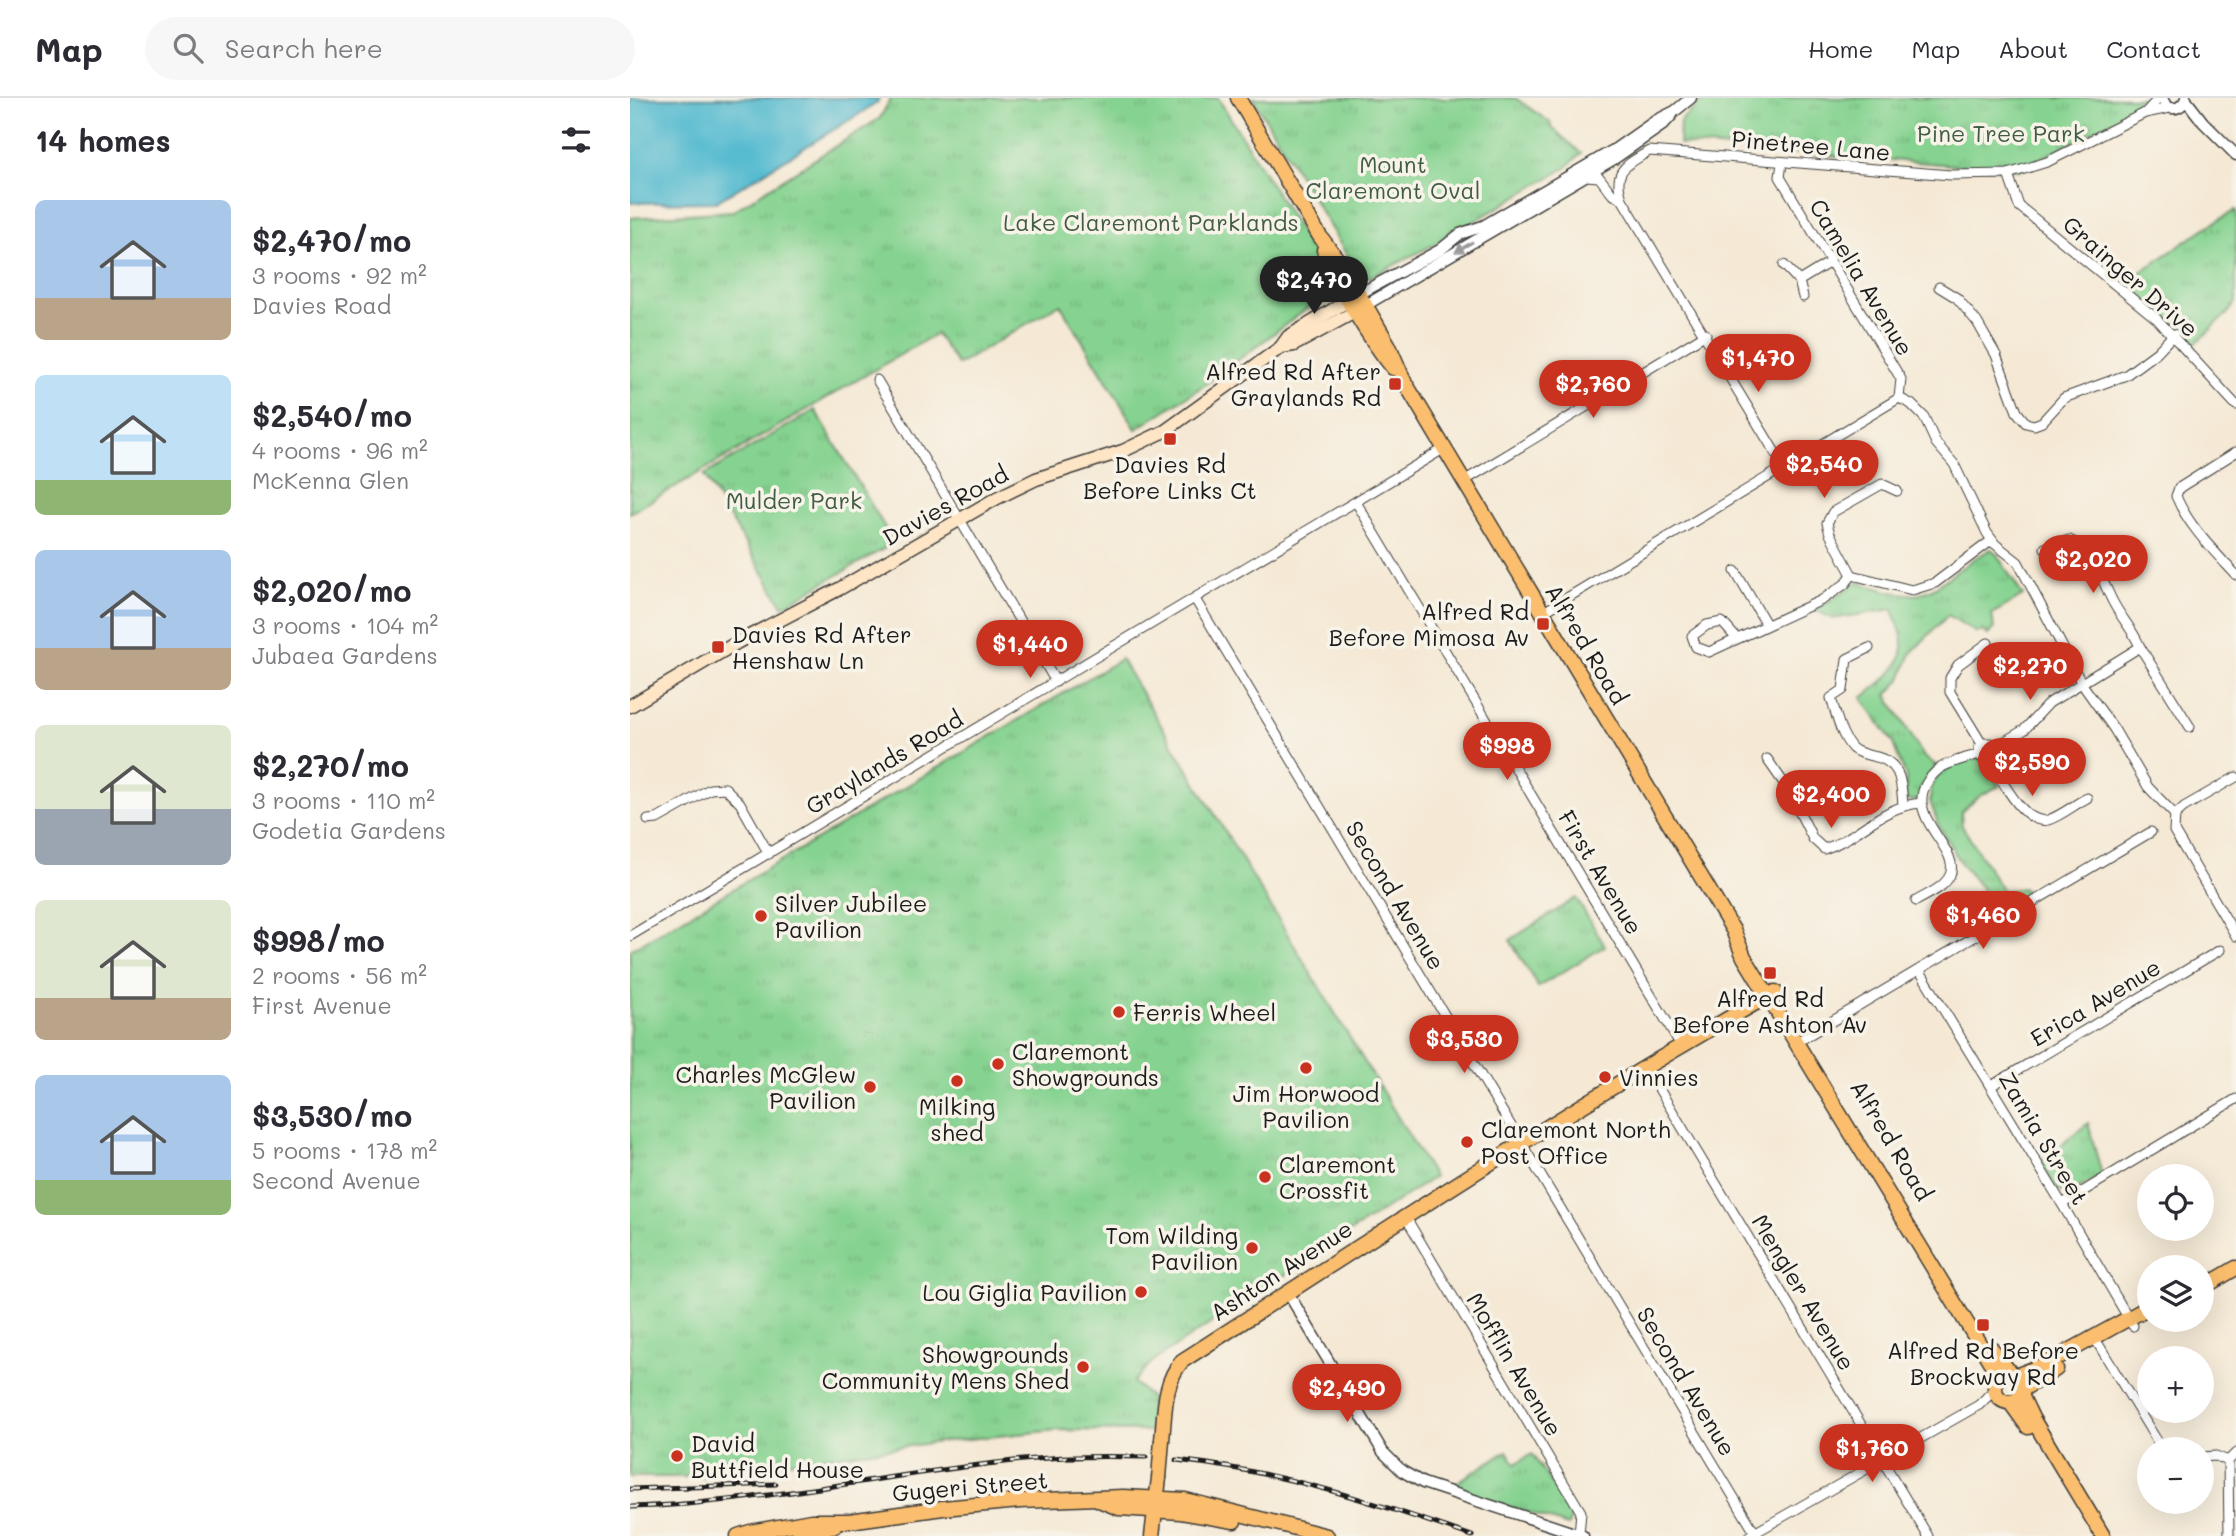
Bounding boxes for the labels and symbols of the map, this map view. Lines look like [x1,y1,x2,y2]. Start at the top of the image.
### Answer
park label: Pine Tree Park [1917,118,2085,148]
street label: Pinetree Lane [1731,123,1891,167]
park label: Mount Claremont Oval [1306,149,1480,205]
street label: Camelia Avenue [1803,193,1921,361]
park label: Lake Claremont Parklands [1003,207,1299,237]
street label: Grainger Drive [2057,209,2205,343]
one-way arrow [1454,241,1473,253]
pin: $2,470 [1257,256,1371,316]
pin: $1,470 [1701,334,1815,394]
place label: Alfred Rd After Graylands Rd [1205,356,1381,412]
pin: $2,760 [1536,360,1650,420]
marker: Alfred Rd After Graylands Rd [1387,376,1403,392]
marker: Davies Rd Before Links Ct [1162,431,1178,447]
pin: $2,540 [1767,440,1881,500]
place label: Davies Rd Before Links Ct [1083,449,1257,505]
street label: Davies Road [877,458,1013,552]
park label: Mulder Park [726,485,862,515]
pin: $2,020 [2036,536,2150,595]
street label: Alfred Road [1539,578,1635,710]
place label: Alfred Rd Before Mimosa Av [1329,596,1529,652]
marker: Alfred Rd Before Mimosa Av [1535,616,1551,632]
place label: Davies Rd After Henshaw Ln [732,619,912,675]
pin: $1,440 [973,620,1087,680]
marker: Davies Rd After Henshaw Ln [710,639,726,655]
pin: $2,270 [1973,642,2087,702]
street label: Graylands Road [800,703,968,821]
pin: $998 [1466,722,1548,782]
pin: $2,590 [1975,738,2089,798]
pin: $2,400 [1774,770,1888,830]
street label: First Avenue [1552,804,1650,940]
street label: Second Avenue [1340,815,1452,975]
place label: Silver Jubilee Pavilion [775,888,927,944]
pin: $1,460 [1926,892,2040,951]
marker: Silver Jubilee Pavilion [753,908,769,924]
street label: Erica Avenue [2024,951,2166,1053]
marker: Alfred Rd Before Ashton Av [1762,965,1778,981]
place label: Alfred Rd Before Ashton Av [1673,983,1867,1039]
place label: Ferris Wheel [1133,997,1276,1027]
marker: Ferris Wheel [1111,1004,1127,1020]
pin: $3,530 [1407,1016,1521,1075]
place label: Claremont Showgrounds [1012,1036,1159,1092]
marker: Claremont Showgrounds [990,1056,1006,1072]
place label: Charles McGlew Pavilion [675,1059,856,1115]
marker: Jim Horwood Pavilion [1298,1060,1314,1076]
place label: Vinnies [1619,1062,1699,1092]
street label: Zamia Street [1992,1066,2096,1210]
marker: Vinnies [1597,1069,1613,1085]
marker: Milking shed [949,1073,965,1089]
street label: Alfred Road [1844,1074,1940,1206]
place label: Jim Horwood Pavilion [1233,1078,1379,1134]
marker: Charles McGlew Pavilion [862,1079,878,1095]
place label: Milking shed [919,1091,995,1147]
place label: Claremont North Post Office [1481,1114,1671,1170]
marker: Claremont North Post Office [1459,1134,1475,1150]
place label: Claremont Crossfit [1279,1149,1396,1205]
marker: Claremont Crossfit [1257,1169,1273,1185]
street label: Mengler Avenue [1746,1208,1862,1376]
street label: Ashton Avenue [1204,1213,1358,1327]
place label: Tom Wilding Pavilion [1105,1220,1238,1276]
marker: Tom Wilding Pavilion [1244,1240,1260,1256]
place label: Lou Giglia Pavilion [923,1277,1127,1307]
marker: Lou Giglia Pavilion [1133,1284,1149,1300]
street label: Mofflin Avenue [1460,1287,1570,1441]
street label: Second Avenue [1631,1301,1743,1461]
marker: Alfred Rd Before Brockway Rd [1975,1317,1991,1333]
place label: Alfred Rd Before Brockway Rd [1887,1335,2079,1391]
place label: Showgrounds Community Mens Shed [822,1339,1069,1395]
marker: Showgrounds Community Mens Shed [1075,1359,1091,1375]
pin: $2,490 [1290,1364,1404,1424]
pin: $1,760 [1815,1424,1929,1484]
place label: David Buttfield House [691,1428,864,1484]
marker: David Buttfield House [669,1448,685,1464]
street label: Gugeri Street [891,1464,1049,1508]

